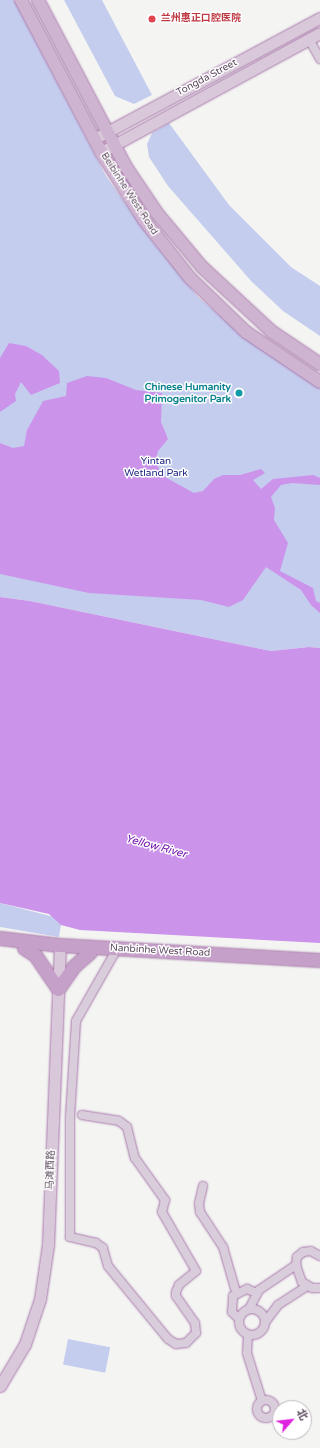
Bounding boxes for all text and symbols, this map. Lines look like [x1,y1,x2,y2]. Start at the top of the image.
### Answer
marker: 兰州惠正口腔医院 [146,13,158,25]
place label: 兰州惠正口腔医院 [161,13,241,25]
street label: Tongda Street [175,57,239,99]
street label: Beibinhe West Road [98,151,160,237]
place label: Chinese Humanity Primogenitor Park [145,381,231,404]
marker: Chinese Humanity Primogenitor Park [234,388,244,398]
park label: Yintan Wetland Park [124,455,188,478]
water label: Yellow River [124,832,188,862]
street label: Nanbinhe West Road [109,942,211,960]
street label: 马滩西路 [44,1150,58,1190]
north arrow [272,1400,312,1440]
text: 北 [294,1407,310,1423]

